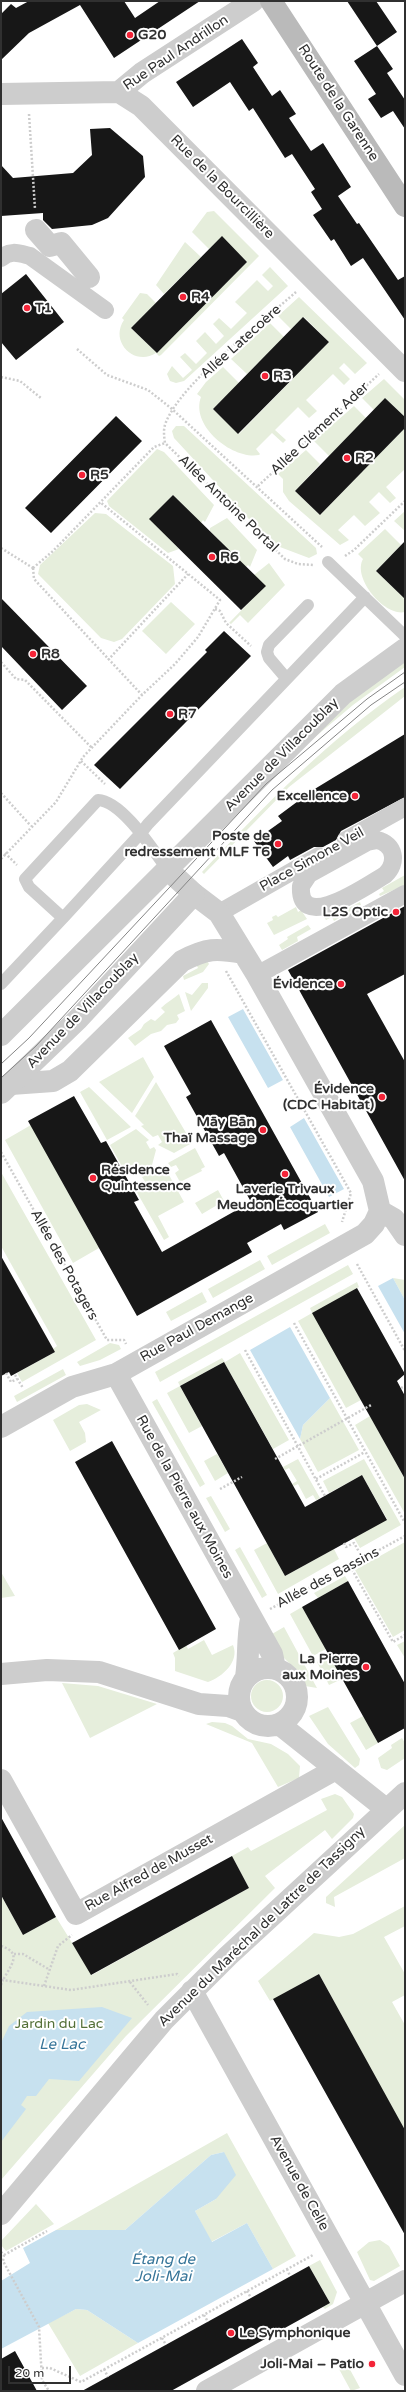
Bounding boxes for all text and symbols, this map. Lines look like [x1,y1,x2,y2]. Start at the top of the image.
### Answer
street label: Rue Paul Andrillon [120,12,232,94]
place label: G20 [138,27,166,43]
marker: G20 [125,30,135,40]
street label: Route de la Garenne [294,42,382,164]
street label: Rue de la Bourcillière [167,132,277,242]
place label: R4 [191,289,210,305]
marker: R4 [178,292,188,302]
place label: T1 [35,300,52,316]
street label: Allée Latecoère [197,301,285,383]
marker: T1 [22,303,32,313]
place label: R3 [273,368,292,384]
marker: R3 [260,371,270,381]
street label: Allée Clément Ader [267,379,373,479]
place label: R2 [355,450,374,466]
street label: Allée Antoine Portal [174,452,282,556]
marker: R2 [342,453,352,463]
place label: R5 [90,467,109,483]
marker: R5 [77,470,87,480]
place label: R6 [220,549,239,565]
marker: R6 [207,552,217,562]
place label: R8 [41,646,60,662]
marker: R8 [28,649,38,659]
street label: Avenue de Villacoublay [222,695,342,815]
place label: R7 [178,706,197,722]
marker: R7 [165,709,175,719]
place label: Excellence [277,788,347,804]
marker: Excellence [350,791,360,801]
street label: Place Simone Veil [257,824,367,896]
place label: Poste de redressement MLF T6 [124,828,270,860]
marker: Poste de redressement MLF T6 [273,839,283,849]
place label: L2S Optic [323,904,388,920]
marker: L2S Optic [391,907,401,917]
street label: Avenue de Villacoublay [23,950,143,1072]
place label: Évidence [273,976,333,992]
marker: Évidence [336,979,346,989]
place label: Évidence (CDC Habitat) [283,1081,374,1114]
marker: Évidence (CDC Habitat) [377,1092,387,1102]
place label: Māy Bān Thaï Massage [164,1114,255,1146]
marker: Māy Bān Thaï Massage [258,1125,268,1135]
place label: Résidence Quintessence [101,1162,191,1194]
marker: Laverie Trivaux Meudon Écoquartier [280,1169,290,1179]
marker: Résidence Quintessence [88,1173,98,1183]
place label: Laverie Trivaux Meudon Écoquartier [217,1181,353,1214]
street label: Allée des Potagers [27,1207,101,1323]
street label: Rue Paul Demange [138,1290,256,1366]
street label: Rue de la Pierre aux Moines [132,1412,236,1582]
street label: Allée des Bassins [274,1544,382,1612]
place label: La Pierre aux Moines [282,1651,358,1684]
marker: La Pierre aux Moines [361,1662,371,1672]
street label: Avenue du Maréchal de Lattre de Tassigny [155,1823,369,2031]
street label: Rue Alfred de Musset [82,1831,216,1915]
park label: Jardin du Lac [15,2016,103,2032]
water label: Le Lac [39,2036,85,2054]
street label: Avenue de Celle [266,2132,332,2234]
water label: Étang de Joli-Mai [131,2251,195,2286]
place label: Le Symphonique [239,2325,350,2341]
marker: Le Symphonique [226,2328,236,2338]
place label: Joli-Mai – Patio [260,2356,364,2372]
scale bar [10,2358,73,2384]
marker: Joli-Mai – Patio [367,2359,377,2369]
text: 20 m [15,2366,44,2380]

